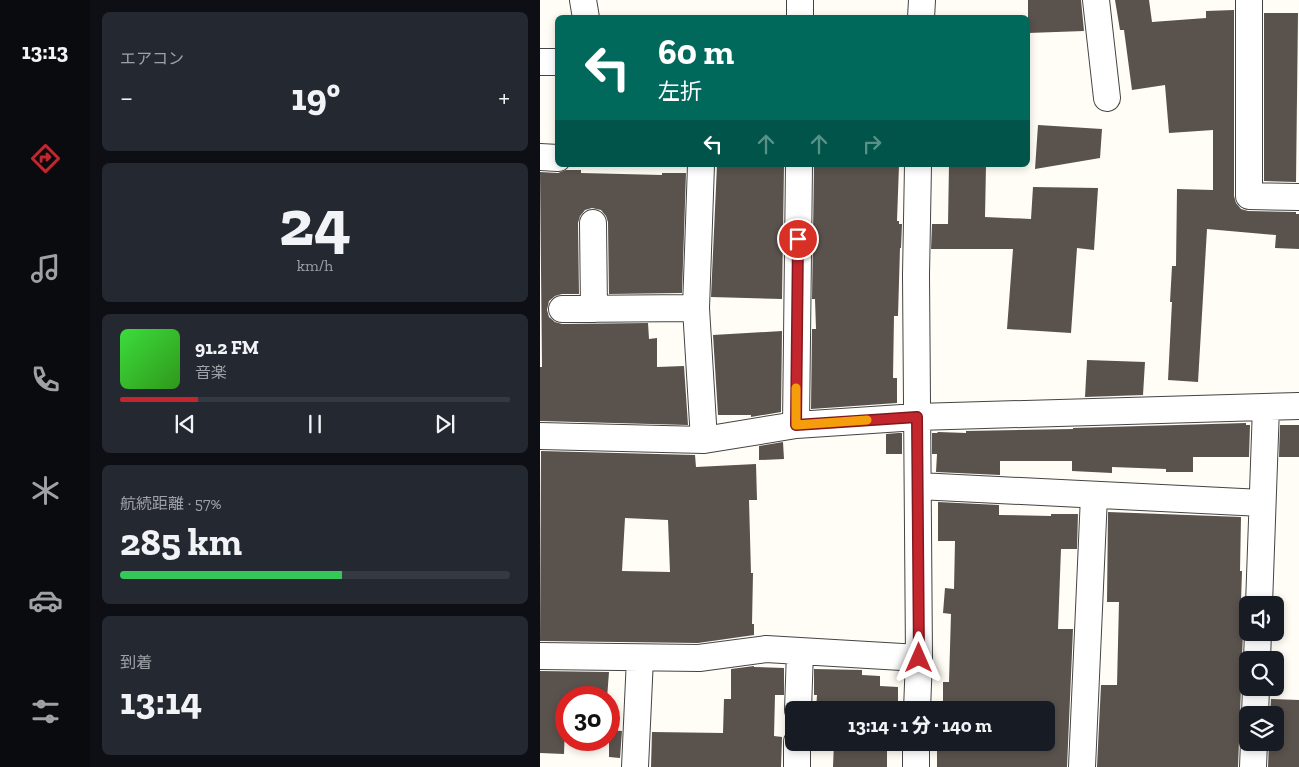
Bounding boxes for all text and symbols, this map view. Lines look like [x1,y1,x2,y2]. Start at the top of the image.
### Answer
text: 60 m [658,31,734,73]
icon: left [575,35,640,100]
text: 13:13 [22,38,68,65]
text: エアコン [120,49,184,68]
text: 19° [291,74,340,120]
text: 左折 [658,78,702,105]
text: − [120,81,133,114]
text: + [498,81,510,114]
icon: left [699,130,727,158]
icon: ahead [752,130,780,158]
icon: ahead [805,130,833,158]
icon: right [858,130,886,158]
icon: directions [28,141,63,176]
text: 24 [279,184,351,262]
pin [777,218,819,260]
icon: arrive [784,225,812,253]
icon: music [28,251,63,286]
text: km/h [297,256,333,275]
text: 91.2 FM [195,336,259,359]
icon: phone [28,362,63,397]
text: 音楽 [195,363,227,382]
icon: previous [171,410,199,438]
icon: pause [301,410,329,438]
icon: next [431,410,459,438]
icon: climate [28,473,63,508]
text: 航続距離 · 57% [120,494,222,513]
text: 285 km [120,519,242,565]
icon: car [28,583,63,618]
map controls [1239,596,1284,751]
button: sound [1239,596,1284,641]
position arrow [892,631,944,683]
button: search [1239,651,1284,696]
text: 到着 [120,653,152,672]
text: 13:14 [120,678,202,724]
speed limit sign: 30 [555,686,620,751]
icon: filters [28,694,63,729]
button: layers [1239,706,1284,751]
text: 13:14 · 1 分 · 140 m [848,714,992,737]

